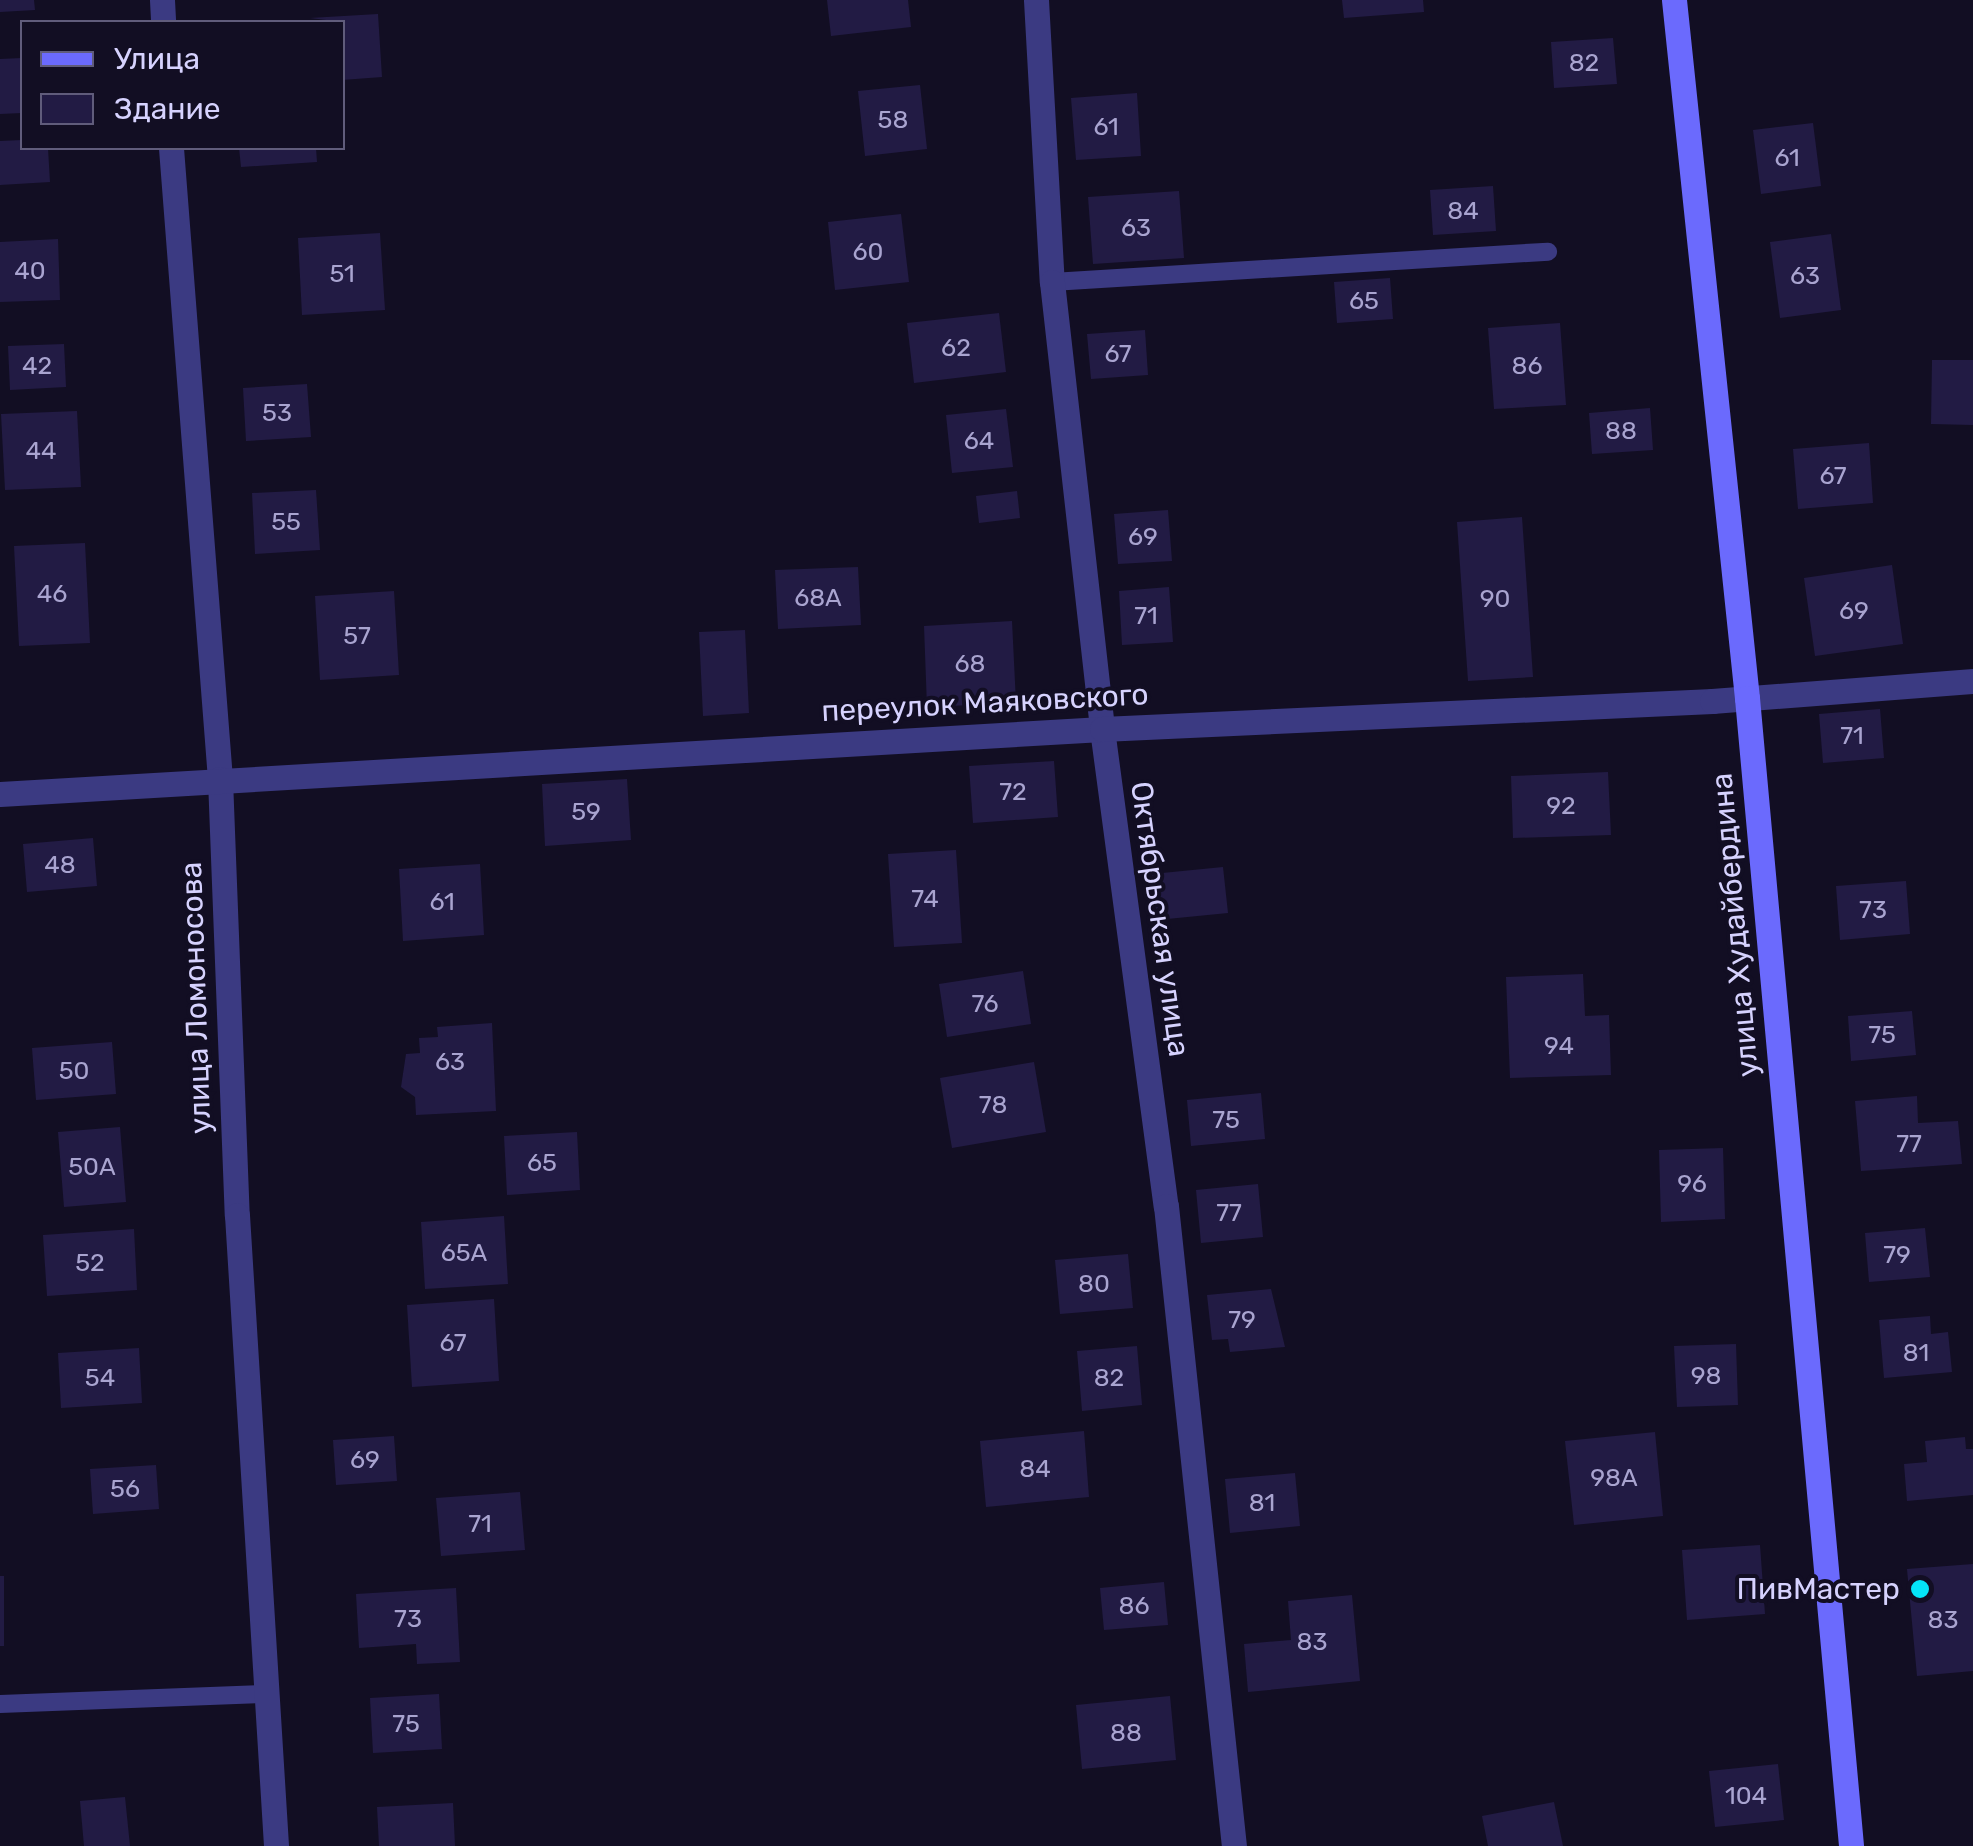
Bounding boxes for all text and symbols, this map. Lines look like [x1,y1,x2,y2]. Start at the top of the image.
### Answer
legend [20,20,345,150]
text: Улица [114,41,200,77]
house number: 82 [1569,48,1599,78]
text: Здание [114,91,221,127]
house number: 58 [878,105,908,135]
house number: 61 [1093,112,1119,142]
house number: 61 [1774,143,1800,173]
house number: 84 [1447,196,1479,226]
house number: 63 [1121,213,1151,243]
house number: 60 [853,237,883,267]
house number: 40 [14,256,46,286]
house number: 51 [329,259,355,289]
house number: 63 [1790,261,1820,291]
house number: 65 [1349,286,1379,316]
house number: 62 [941,333,971,363]
house number: 67 [1104,339,1132,369]
house number: 42 [22,351,52,381]
house number: 86 [1512,351,1542,381]
house number: 53 [262,398,292,428]
house number: 88 [1605,416,1637,446]
house number: 64 [964,426,994,456]
house number: 44 [25,436,57,466]
house number: 67 [1819,461,1847,491]
house number: 55 [271,507,301,537]
house number: 69 [1128,522,1158,552]
house number: 46 [37,579,67,609]
house number: 68А [794,583,842,613]
house number: 90 [1480,584,1510,614]
house number: 69 [1839,596,1869,626]
house number: 71 [1134,601,1158,631]
house number: 57 [343,621,371,651]
house number: 68 [955,649,985,679]
street label: переулок Маяковского [821,676,1149,730]
house number: 71 [1840,721,1864,751]
street label: улица Худайбердина [1704,771,1766,1079]
house number: 72 [999,777,1027,807]
street label: Октябрьская улица [1123,779,1197,1059]
house number: 92 [1546,791,1576,821]
house number: 59 [571,797,601,827]
house number: 48 [44,850,76,880]
street label: улица Ломоносова [173,861,219,1135]
house number: 74 [911,884,939,914]
house number: 61 [429,887,455,917]
house number: 73 [1859,895,1887,925]
house number: 76 [971,989,999,1019]
house number: 75 [1868,1020,1896,1050]
house number: 94 [1544,1031,1574,1061]
house number: 63 [435,1047,465,1077]
house number: 50 [59,1056,89,1086]
house number: 78 [979,1090,1007,1120]
house number: 75 [1212,1105,1240,1135]
house number: 77 [1896,1129,1922,1159]
house number: 65 [527,1148,557,1178]
house number: 50А [68,1152,116,1182]
house number: 96 [1677,1169,1707,1199]
house number: 77 [1216,1198,1242,1228]
house number: 65А [441,1238,487,1268]
house number: 79 [1883,1240,1911,1270]
house number: 52 [75,1248,105,1278]
house number: 80 [1078,1269,1110,1299]
house number: 79 [1228,1305,1256,1335]
house number: 67 [439,1328,467,1358]
house number: 81 [1903,1338,1929,1368]
house number: 98 [1691,1361,1721,1391]
house number: 54 [85,1363,115,1393]
house number: 82 [1094,1363,1124,1393]
house number: 69 [350,1445,380,1475]
house number: 84 [1019,1454,1051,1484]
house number: 98А [1590,1463,1638,1493]
house number: 56 [110,1474,140,1504]
house number: 81 [1249,1488,1275,1518]
house number: 71 [468,1509,492,1539]
place label: ПивМастер [1737,1571,1900,1607]
marker: ПивМастер [1909,1578,1931,1600]
house number: 86 [1119,1591,1149,1621]
house number: 73 [394,1604,422,1634]
house number: 83 [1928,1605,1958,1635]
house number: 83 [1297,1627,1327,1657]
house number: 75 [392,1709,420,1739]
house number: 88 [1110,1718,1142,1748]
house number: 104 [1725,1781,1767,1811]

